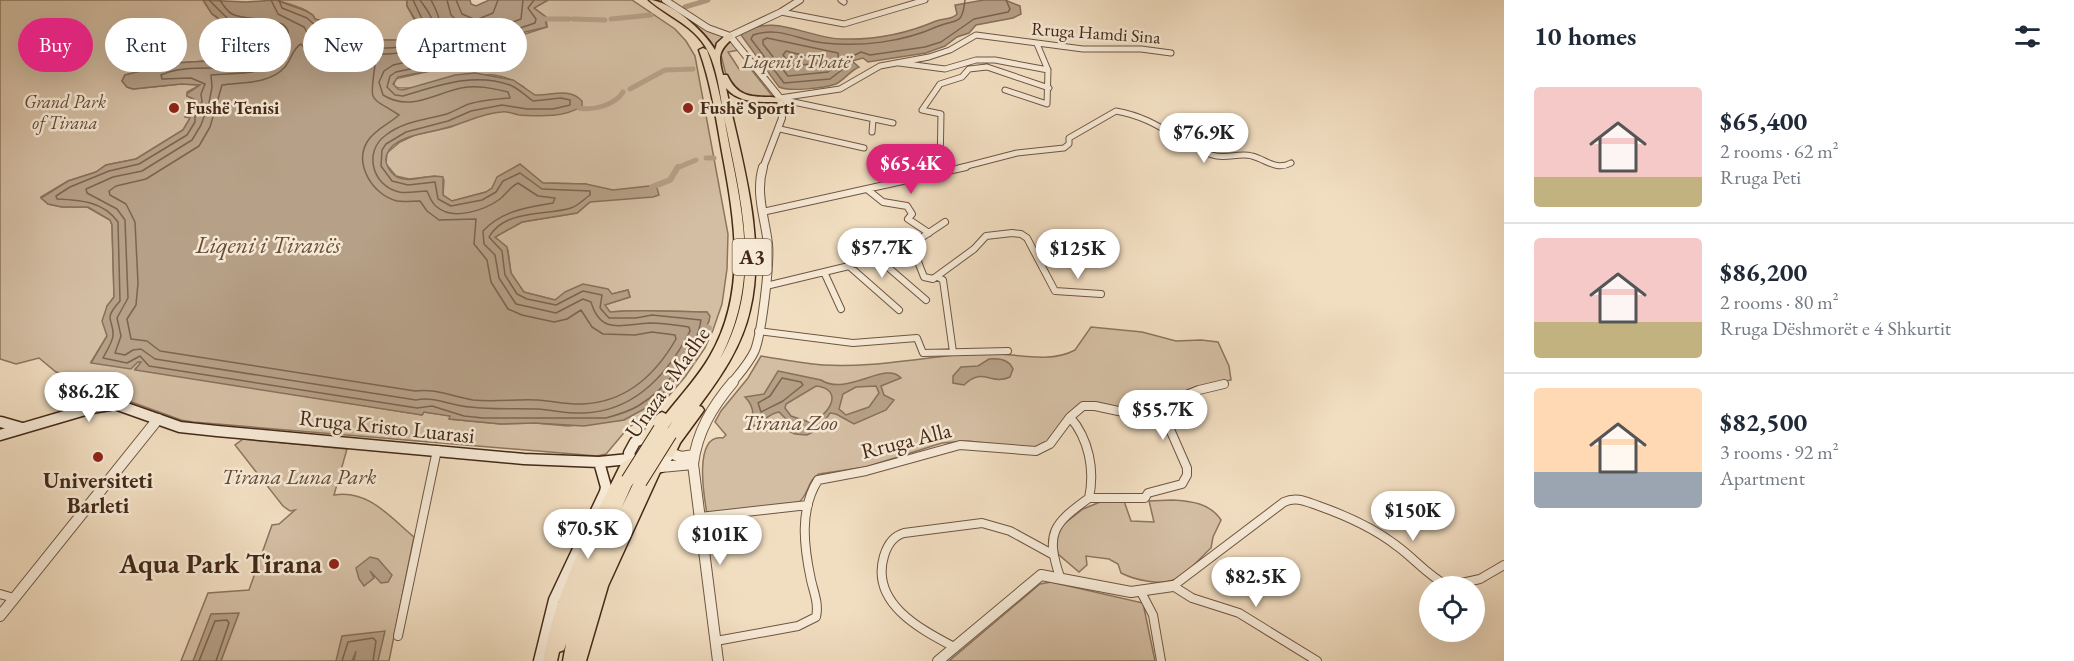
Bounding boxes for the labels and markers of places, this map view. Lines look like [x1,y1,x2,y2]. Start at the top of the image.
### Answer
place label: Fushë Tenisi [186,96,280,119]
place label: Fushë Sporti [700,96,796,119]
marker: Fushë Tenisi [167,101,181,115]
marker: Fushë Sporti [681,101,695,115]
pin: $76.9K [1155,113,1253,164]
pin: $65.4K [862,144,960,195]
pin: $57.7K [833,228,931,279]
pin: $125K [1036,229,1120,280]
pin: $86.2K [40,372,138,423]
pin: $55.7K [1114,390,1212,441]
marker: Universiteti Barleti [91,450,105,464]
place label: Universiteti Barleti [43,466,154,520]
pin: $150K [1371,491,1455,542]
pin: $70.5K [539,509,637,560]
pin: $101K [678,515,762,566]
place label: Aqua Park Tirana [118,546,322,581]
marker: Aqua Park Tirana [327,557,341,571]
pin: $82.5K [1207,557,1305,608]

